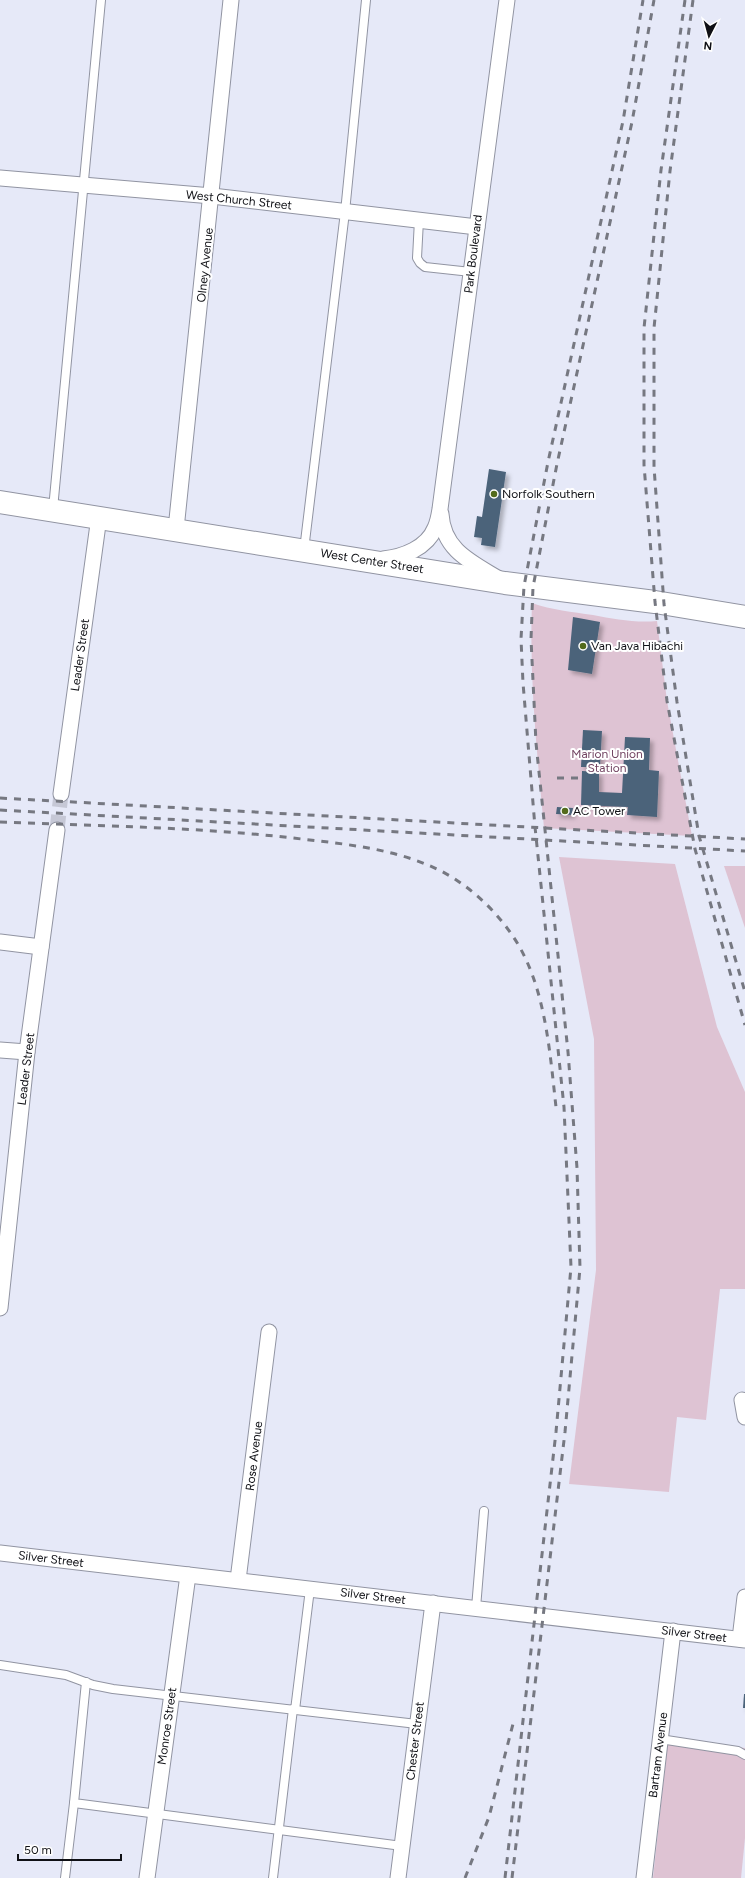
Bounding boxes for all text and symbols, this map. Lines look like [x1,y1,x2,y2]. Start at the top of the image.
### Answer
north arrow [689,16,729,56]
text: N [703,39,713,52]
street label: West Church Street [185,187,293,213]
street label: Park Boulevard [461,214,485,294]
street label: Olney Avenue [194,227,216,303]
place label: Norfolk Southern [502,487,595,501]
marker: Norfolk Southern [489,489,499,499]
street label: West Center Street [319,546,425,576]
street label: Leader Street [68,617,92,692]
place label: Van Java Hibachi [591,639,683,653]
marker: Van Java Hibachi [578,641,588,651]
park label: Marion Union Station [571,747,643,775]
place label: AC Tower [573,804,625,818]
marker: AC Tower [560,806,570,816]
street label: Leader Street [15,1031,37,1106]
street label: Rose Avenue [243,1420,265,1492]
street label: Silver Street [17,1548,85,1570]
street label: Silver Street [339,1585,407,1607]
street label: Silver Street [660,1623,728,1645]
street label: Monroe Street [155,1686,179,1766]
street label: Chester Street [403,1700,427,1781]
street label: Bartram Avenue [646,1711,670,1799]
scale bar [18,1836,121,1862]
text: 50 m [24,1843,52,1857]

